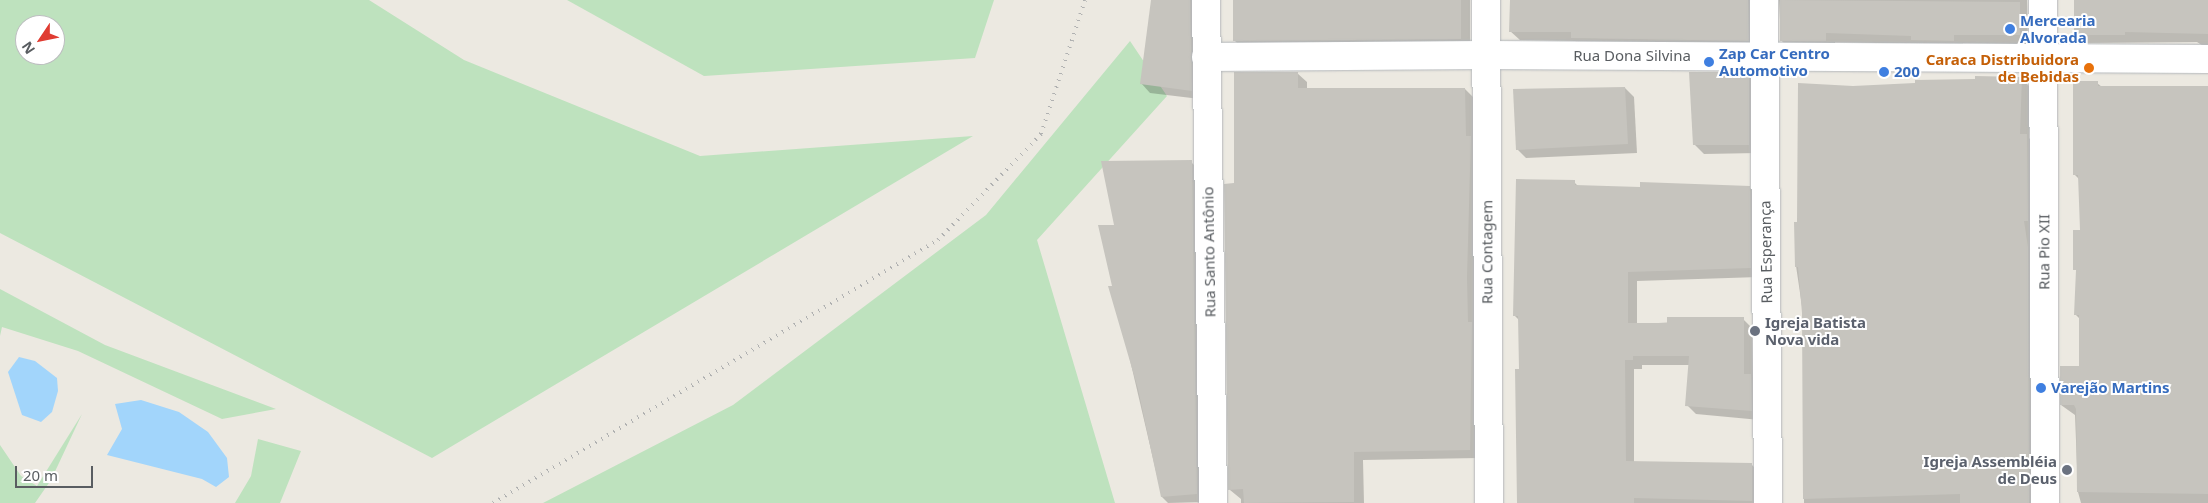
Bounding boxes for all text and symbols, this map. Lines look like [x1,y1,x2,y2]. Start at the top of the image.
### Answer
place label: Mercearia Alvorada [2020,11,2095,46]
north arrow [15,15,65,65]
marker: Mercearia Alvorada [2004,23,2016,35]
text: N [17,38,39,58]
place label: Zap Car Centro Automotivo [1719,44,1830,79]
street label: Rua Dona Silvina [1573,47,1691,65]
place label: Caraca Distribuidora de Bebidas [1926,50,2079,85]
marker: Zap Car Centro Automotivo [1703,56,1715,68]
marker: Caraca Distribuidora de Bebidas [2083,62,2095,74]
place label: 200 [1894,63,1920,81]
marker: 200 [1878,66,1890,78]
street label: Rua Santo Antônio [1199,186,1219,318]
street label: Rua Contagem [1478,200,1496,304]
street label: Rua Esperança [1756,200,1776,304]
street label: Rua Pio XII [2035,214,2053,290]
place label: Igreja Batista Nova vida [1765,313,1866,348]
marker: Igreja Batista Nova vida [1749,325,1761,337]
place label: Varejão Martins [2051,379,2170,397]
marker: Varejão Martins [2035,382,2047,394]
place label: Igreja Assembléia de Deus [1924,452,2057,487]
scale bar [18,456,95,488]
marker: Igreja Assembléia de Deus [2061,464,2073,476]
text: 20 m [23,465,58,485]

